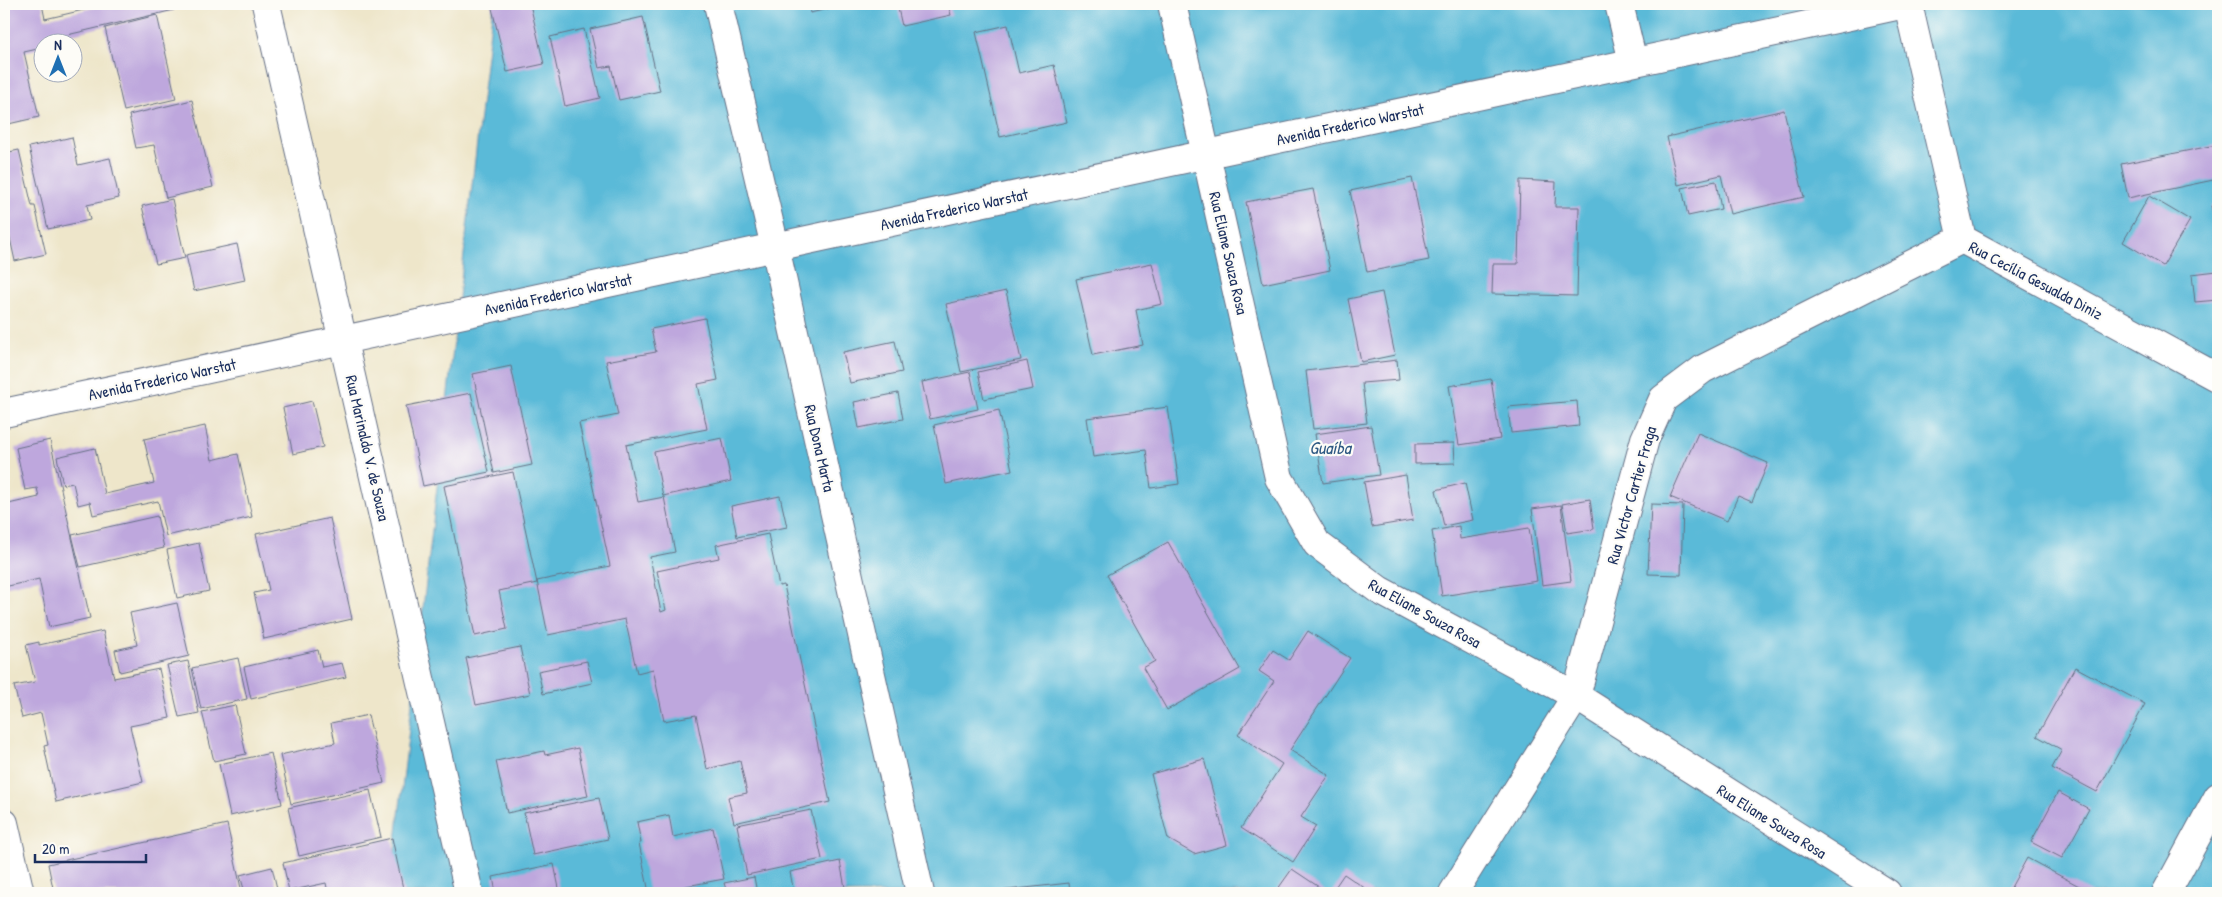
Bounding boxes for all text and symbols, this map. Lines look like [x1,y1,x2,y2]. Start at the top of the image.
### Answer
north arrow [32,32,82,82]
text: N [54,35,62,54]
street label: Avenida Frederico Warstat [1274,97,1426,150]
street label: Avenida Frederico Warstat [878,182,1030,235]
street label: Rua Eliane Souza Rosa [1204,190,1254,316]
street label: Rua Cecília Gesualda Diniz [1965,235,2107,325]
street label: Avenida Frederico Warstat [482,267,634,320]
street label: Avenida Frederico Warstat [86,352,238,405]
street label: Rua Marinaldo V. de Souza [341,373,395,523]
street label: Rua Dona Marta [799,402,841,494]
street label: Rua Victor Cartier Fraga [1601,423,1661,567]
water label: Guaíba [1309,435,1353,460]
street label: Rua Eliane Souza Rosa [1365,573,1485,653]
street label: Rua Eliane Souza Rosa [1713,778,1831,864]
scale bar [35,832,146,864]
text: 20 m [42,838,69,859]

